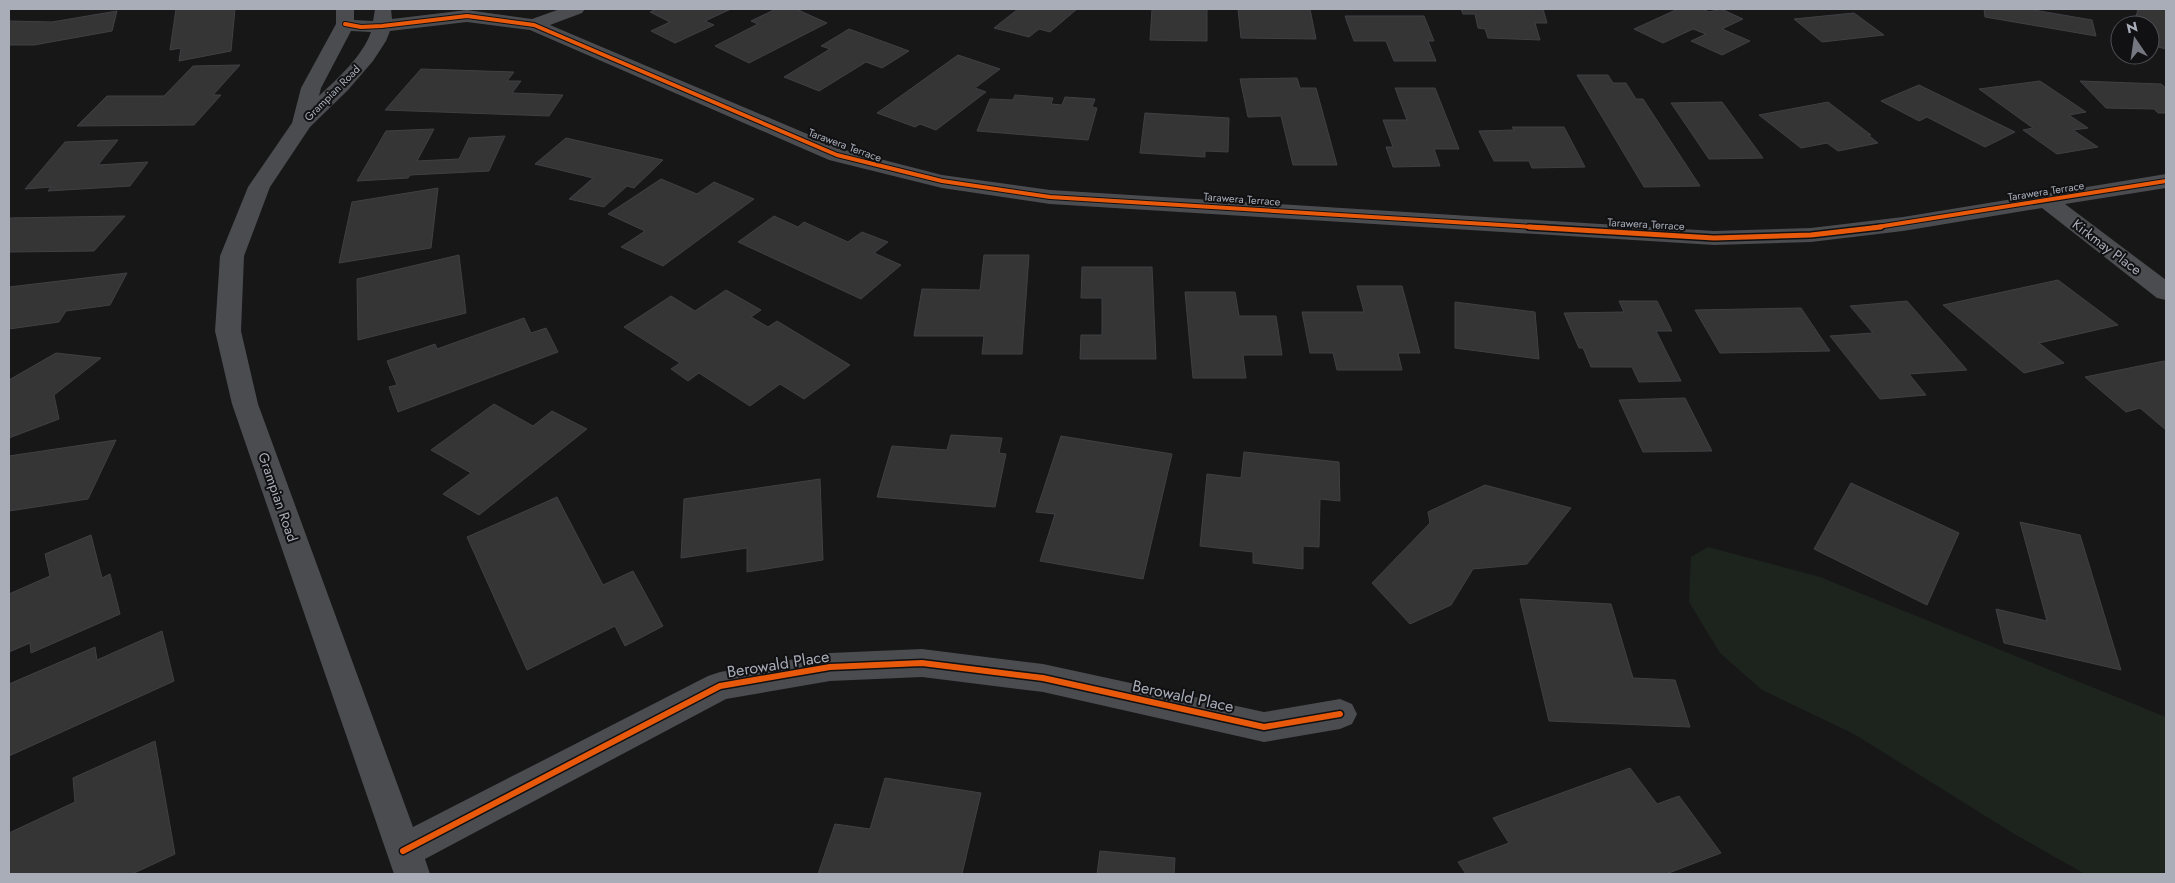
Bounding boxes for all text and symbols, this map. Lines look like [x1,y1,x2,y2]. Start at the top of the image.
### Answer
north arrow [2110,15,2160,65]
text: N [2124,16,2140,38]
street label: Grampian Road [300,61,364,125]
street label: Tarawera Terrace [806,124,884,166]
street label: Tarawera Terrace [2007,177,2086,205]
street label: Tarawera Terrace [1203,188,1281,210]
street label: Tarawera Terrace [1607,214,1685,234]
street label: Kirkmay Place [2068,214,2146,280]
street label: Grampian Road [253,450,303,544]
street label: Berowald Place [725,645,831,683]
street label: Berowald Place [1130,674,1236,718]

